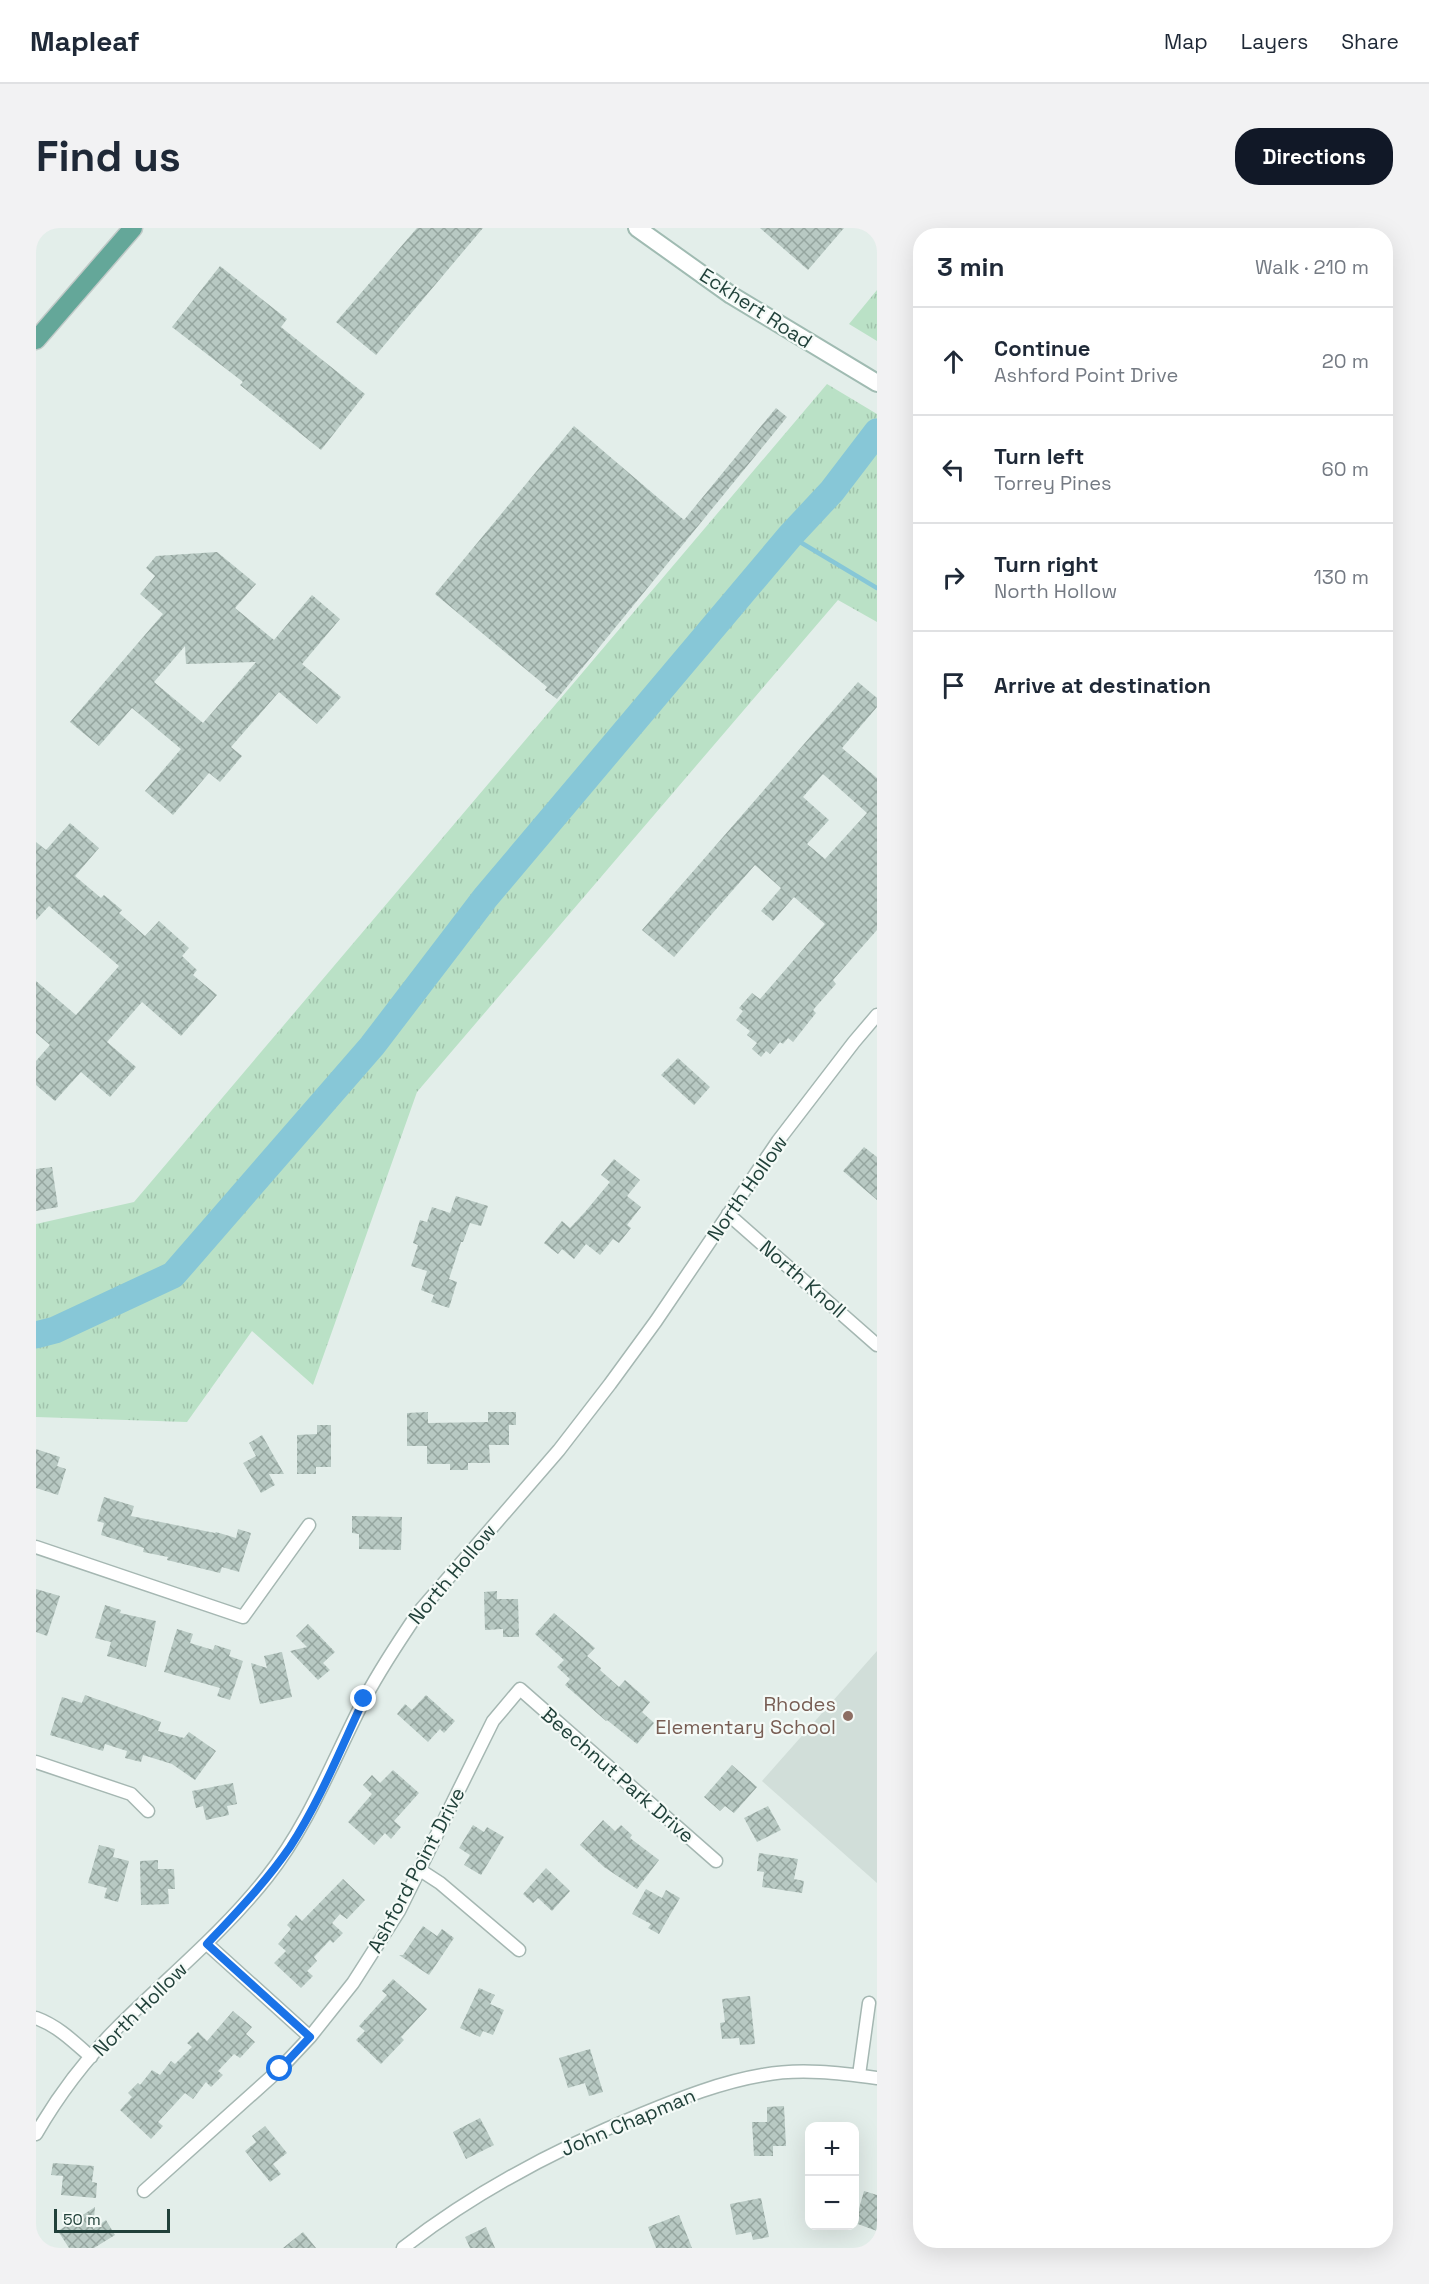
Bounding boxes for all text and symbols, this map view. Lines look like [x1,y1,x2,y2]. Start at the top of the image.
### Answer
text: Mapleaf [30,23,140,59]
text: Map [1164,28,1208,55]
text: Layers [1241,28,1308,55]
text: Share [1341,28,1399,55]
button: Directions [1235,128,1393,185]
text: Find us [36,130,181,183]
text: 3 min [937,250,1005,284]
text: Walk · 210 m [1255,254,1369,280]
street label: Eckhert Road [695,262,817,354]
text: Continue [994,334,1090,362]
icon: ahead [937,345,970,378]
text: 20 m [1322,348,1369,374]
text: Ashford Point Drive [994,362,1178,388]
text: Turn left [994,442,1084,470]
icon: left [937,453,970,486]
text: 60 m [1322,456,1369,482]
text: Torrey Pines [994,470,1112,496]
text: Turn right [994,550,1099,578]
icon: right [937,561,970,594]
text: 130 m [1313,564,1369,590]
text: North Hollow [994,578,1117,604]
icon: arrive [937,669,970,702]
text: Arrive at destination [994,671,1211,699]
street label: North Hollow [701,1130,793,1246]
street label: North Knoll [754,1234,852,1324]
street label: North Hollow [402,1518,502,1630]
route end [350,1685,376,1711]
place label: Rhodes Elementary School [655,1691,836,1740]
street label: Beechnut Park Drive [536,1701,700,1849]
marker: Rhodes Elementary School [841,1709,855,1723]
street label: Ashford Point Drive [361,1783,471,1957]
street label: North Hollow [87,1956,193,2062]
route start [266,2055,292,2081]
street label: John Chapman [557,2082,699,2162]
map controls [805,2122,859,2230]
button: + [805,2122,859,2176]
button: − [805,2176,859,2230]
scale bar [54,2206,170,2234]
text: 50 m [63,2209,101,2230]

